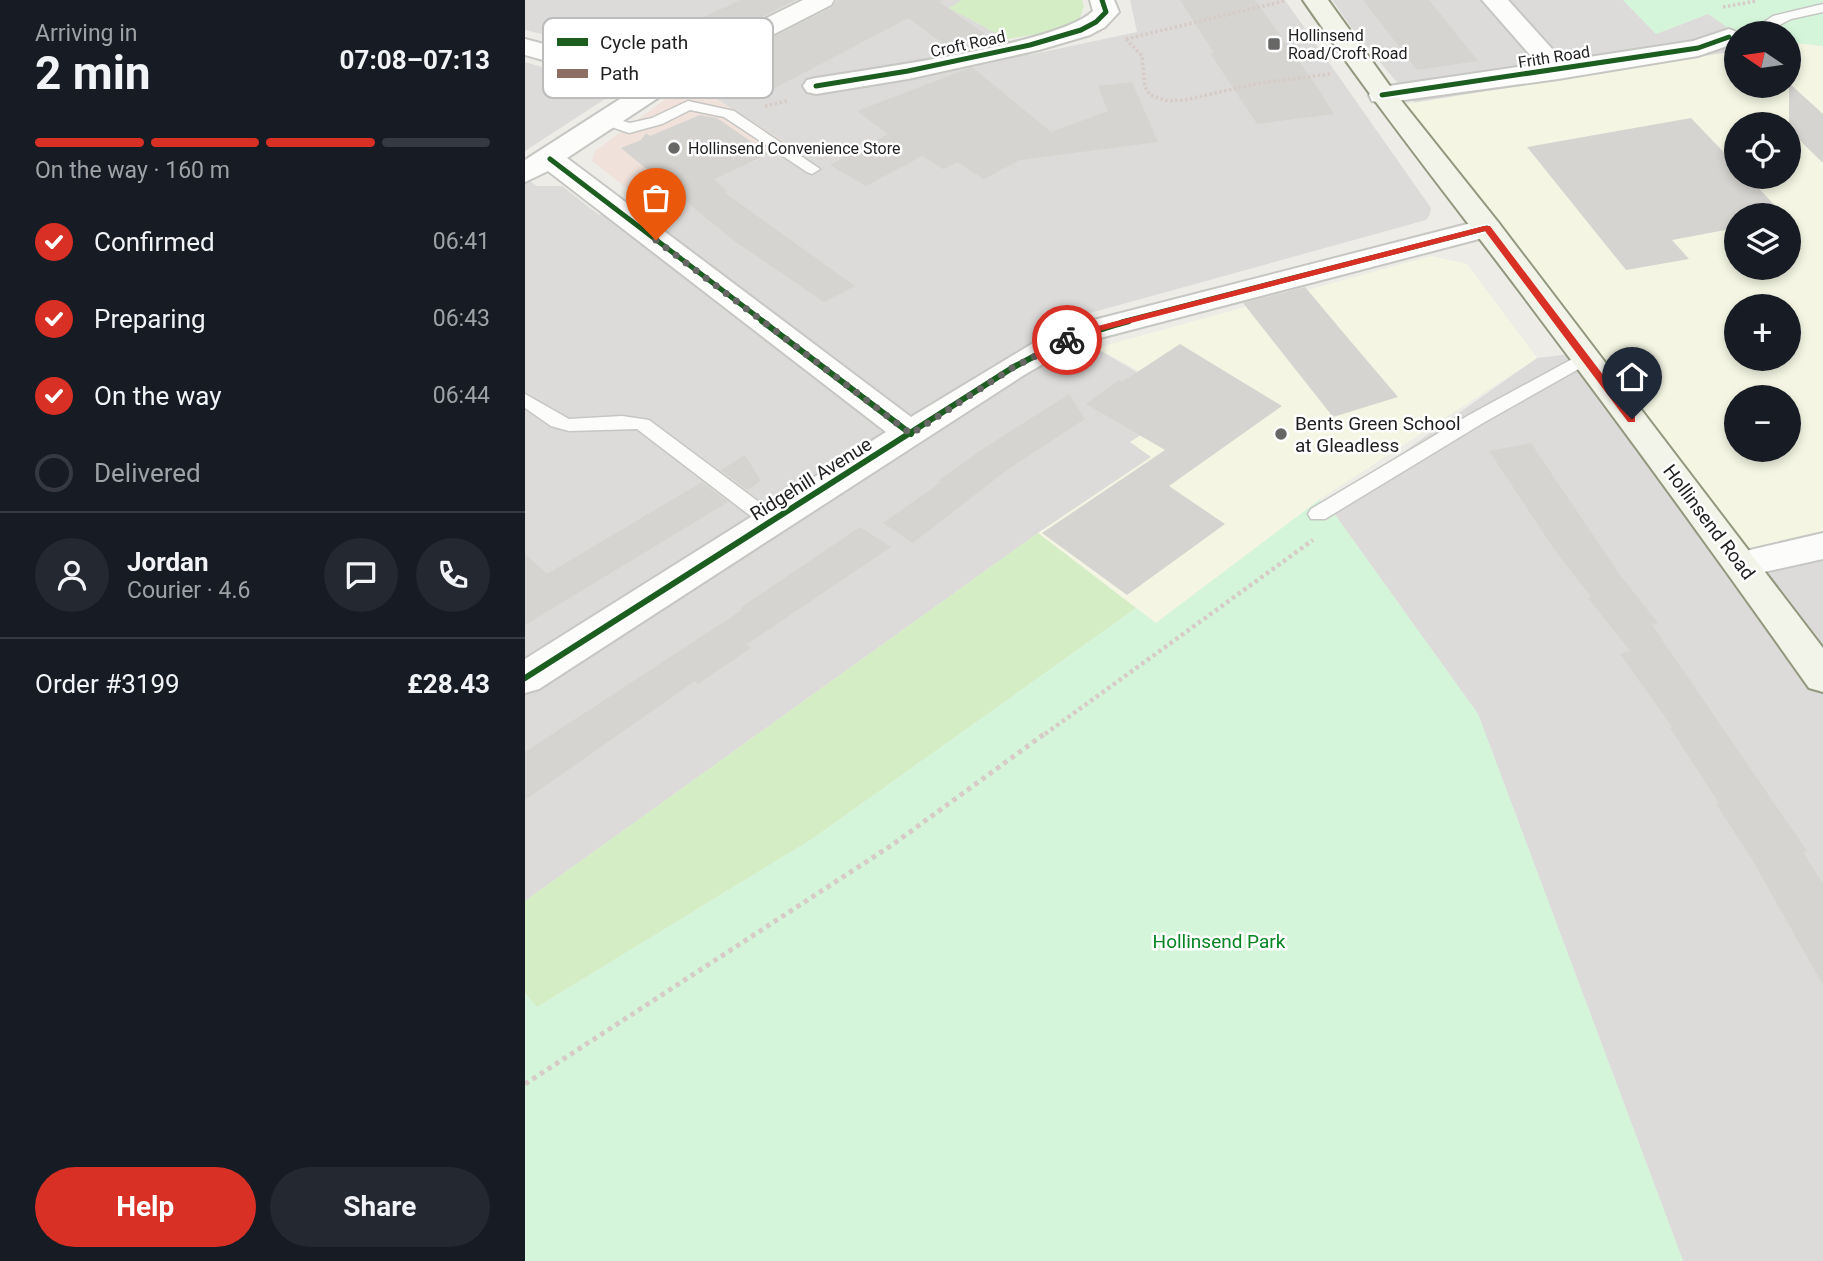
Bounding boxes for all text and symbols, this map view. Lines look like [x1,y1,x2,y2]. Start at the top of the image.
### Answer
legend [543,18,773,98]
text: Arriving in [35,20,138,47]
north arrow [1724,21,1801,98]
map controls [1724,21,1801,462]
place label: Hollinsend Road/Croft Road [1288,26,1408,63]
street label: Croft Road [929,27,1007,61]
text: Cycle path [600,31,688,54]
marker: Hollinsend Road/Croft Road [1266,36,1282,52]
street label: Frith Road [1517,42,1591,72]
text: 07:08–07:13 [340,45,490,75]
text: 2 min [35,46,151,100]
text: Path [600,62,639,85]
button: locate [1724,112,1801,189]
place label: Hollinsend Convenience Store [688,139,900,158]
marker: Hollinsend Convenience Store [666,140,682,156]
text: On the way · 160 m [35,157,230,184]
pin [626,168,686,240]
icon: bag [637,179,675,217]
button: layers [1724,203,1801,280]
icon: check [35,223,73,261]
text: Confirmed [94,227,215,257]
text: 06:41 [433,228,490,255]
button: + [1724,294,1801,371]
icon: check [35,300,73,338]
text: Preparing [94,304,206,334]
text: 06:43 [433,305,490,332]
courier [1032,305,1102,375]
icon: bike [1048,321,1086,359]
pin [1602,347,1662,419]
icon: home [1613,358,1651,396]
icon: check [35,377,73,415]
text: On the way [94,381,222,411]
text: 06:44 [433,382,490,409]
button: − [1724,385,1801,462]
place label: Bents Green School at Gleadless [1295,412,1461,457]
marker: Bents Green School at Gleadless [1273,426,1289,442]
street label: Ridgehill Avenue [746,432,876,526]
text: Delivered [94,458,201,488]
street label: Hollinsend Road [1658,460,1760,584]
button: person [35,538,109,612]
button: chat [324,538,398,612]
button: phone [416,538,490,612]
text: Jordan [127,547,209,577]
text: Courier · 4.6 [127,577,250,604]
text: Order #3199 [35,669,180,699]
text: £28.43 [407,669,490,699]
park label: Hollinsend Park [1153,930,1286,953]
button: Help [35,1167,256,1247]
button: Share [270,1167,490,1247]

